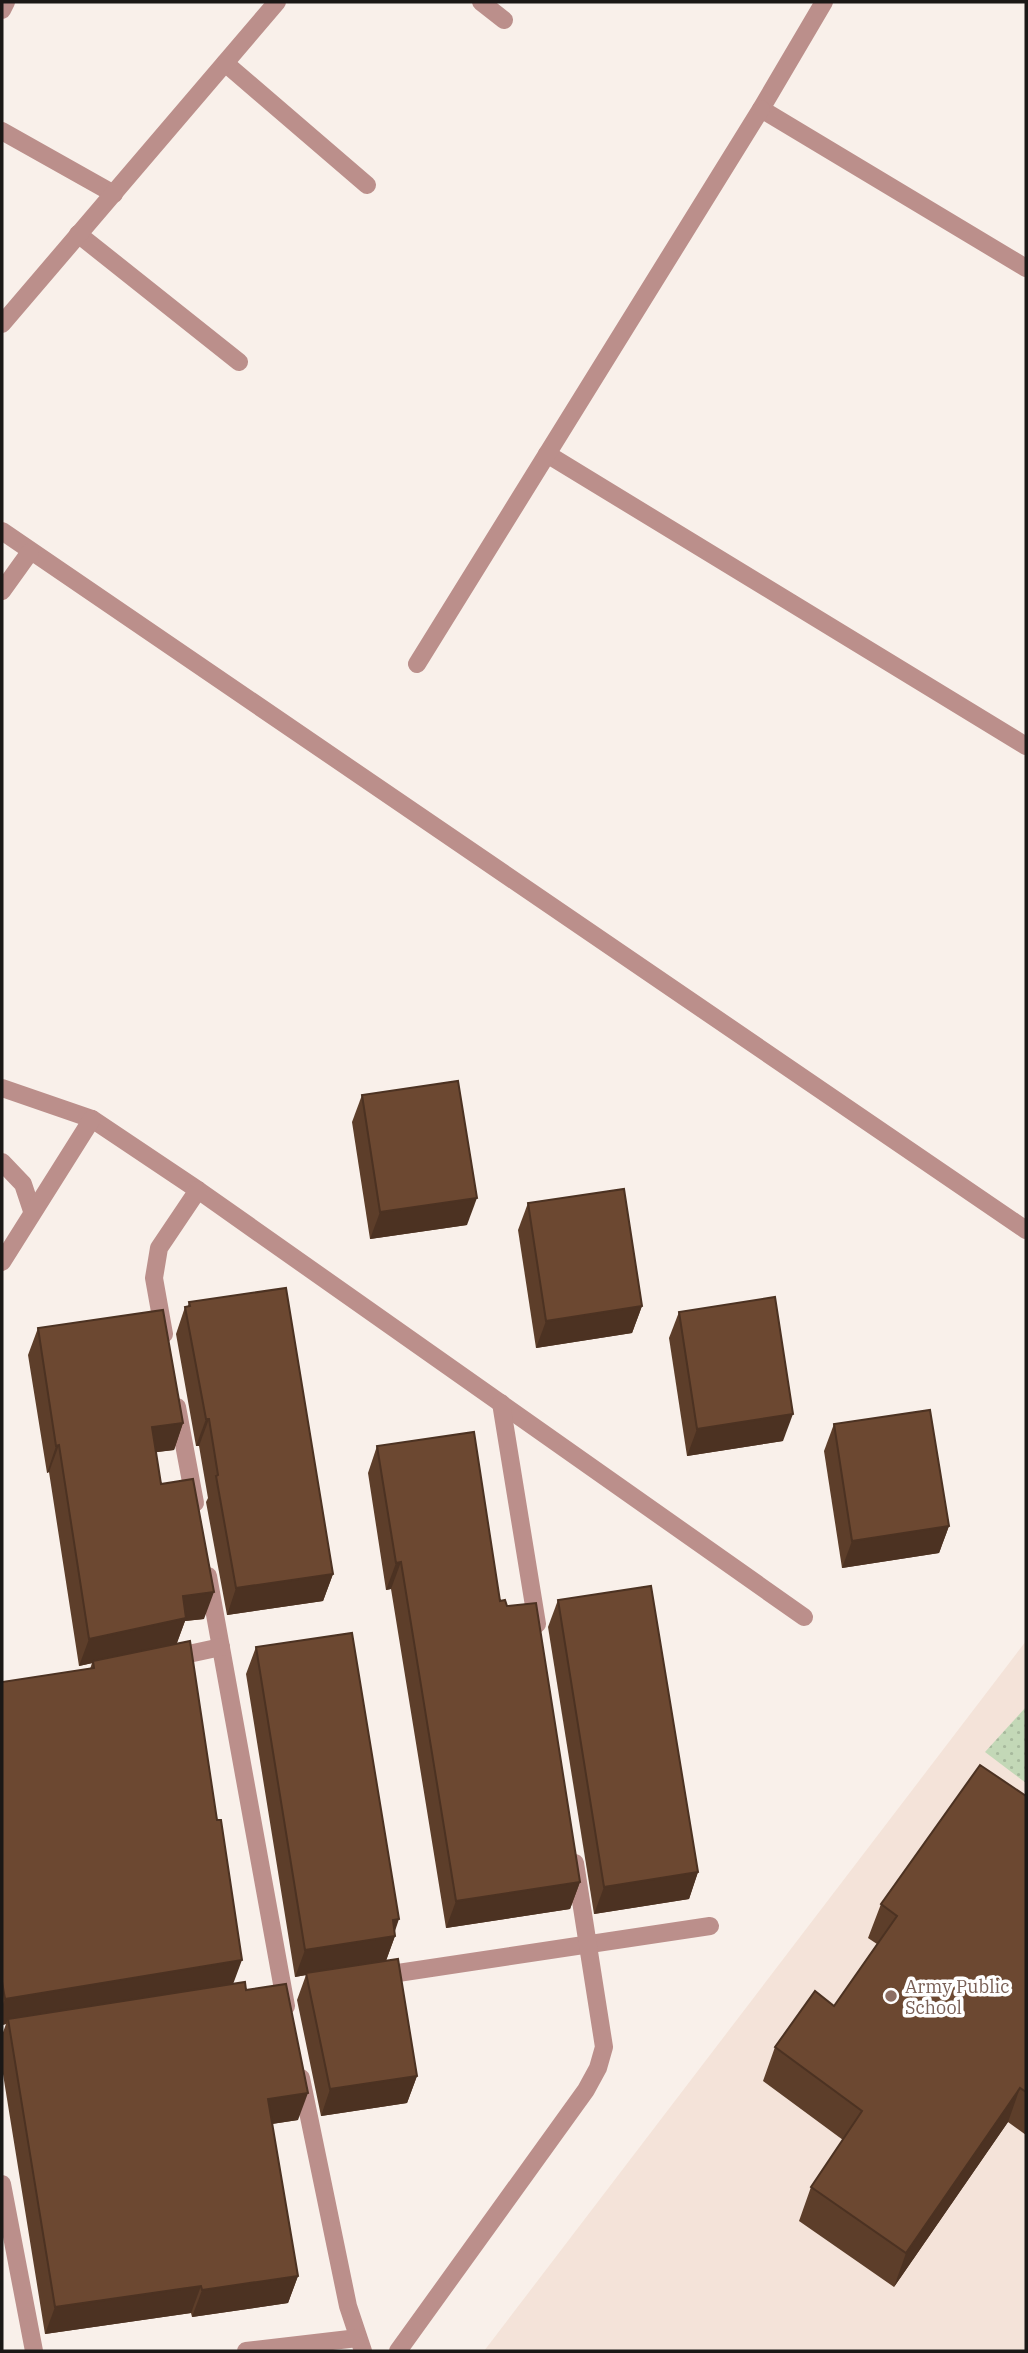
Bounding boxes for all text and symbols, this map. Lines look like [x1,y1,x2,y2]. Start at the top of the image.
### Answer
place label: Army Public School [905,1975,1010,2019]
marker: Army Public School [883,1988,899,2004]

